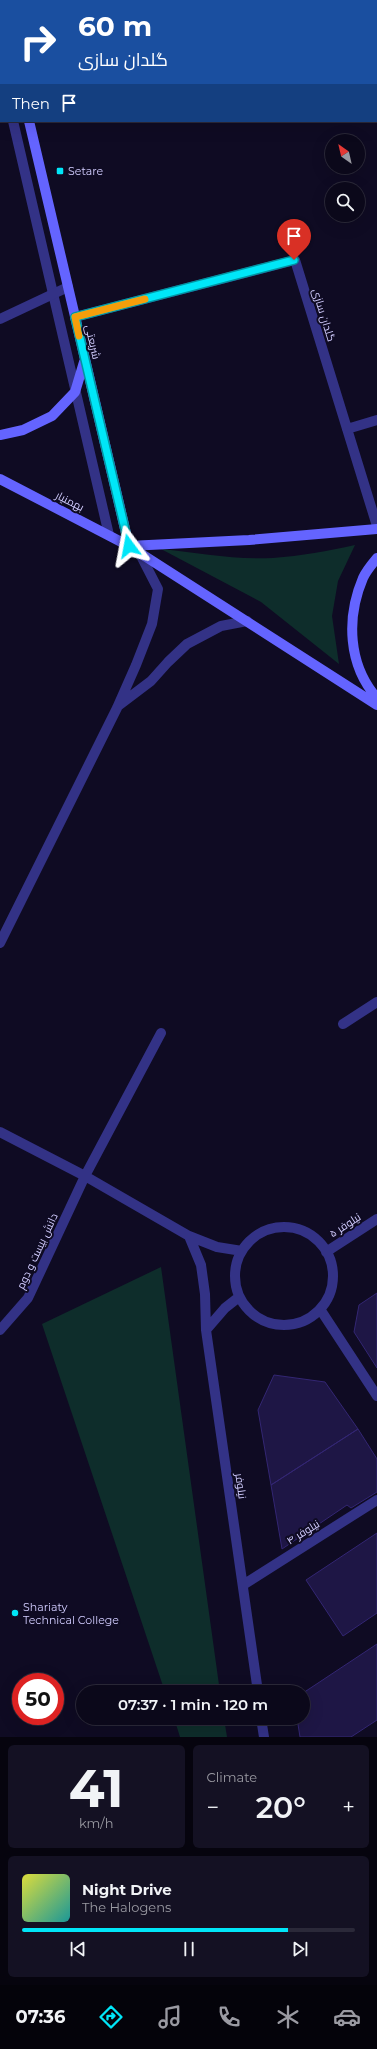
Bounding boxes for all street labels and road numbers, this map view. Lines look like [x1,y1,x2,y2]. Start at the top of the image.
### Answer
street label: گلدان سازی [309,287,339,343]
street label: شریعتی [82,323,104,361]
street label: بهمنیار [52,487,87,514]
street label: نیلوفر ۵ [327,1210,363,1240]
street label: دانش بیست و دوم [13,1211,62,1292]
street label: نيلوفر [232,1471,250,1500]
street label: نیلوفر ۴ [284,1516,322,1547]

